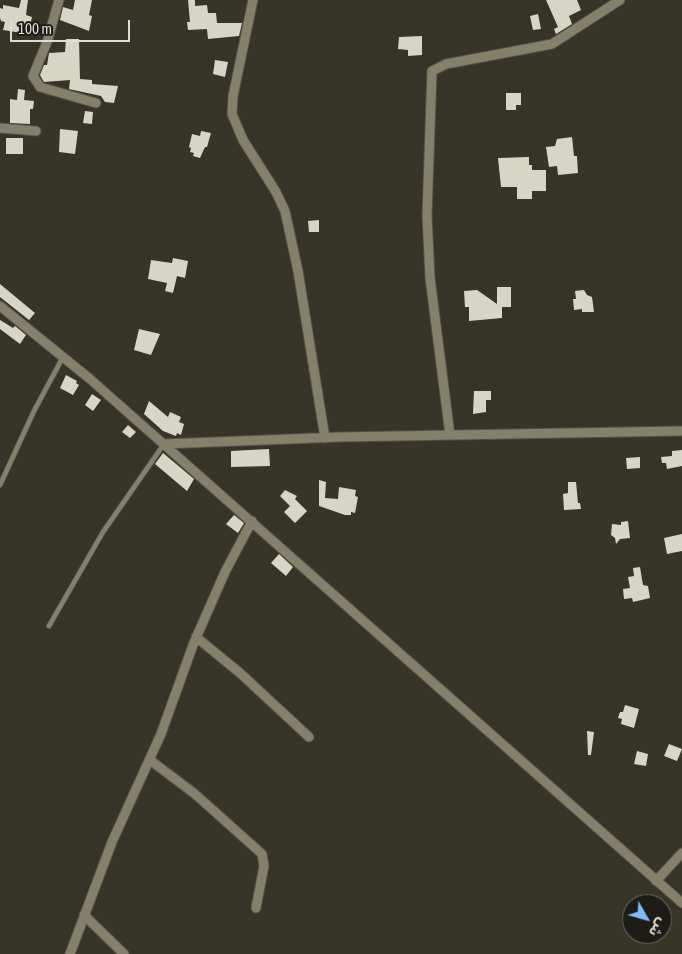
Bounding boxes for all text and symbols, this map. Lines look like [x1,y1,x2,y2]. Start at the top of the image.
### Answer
scale bar [12,10,132,42]
text: 100 m [18,20,52,37]
north arrow [622,894,672,944]
text: ش [646,915,670,940]

